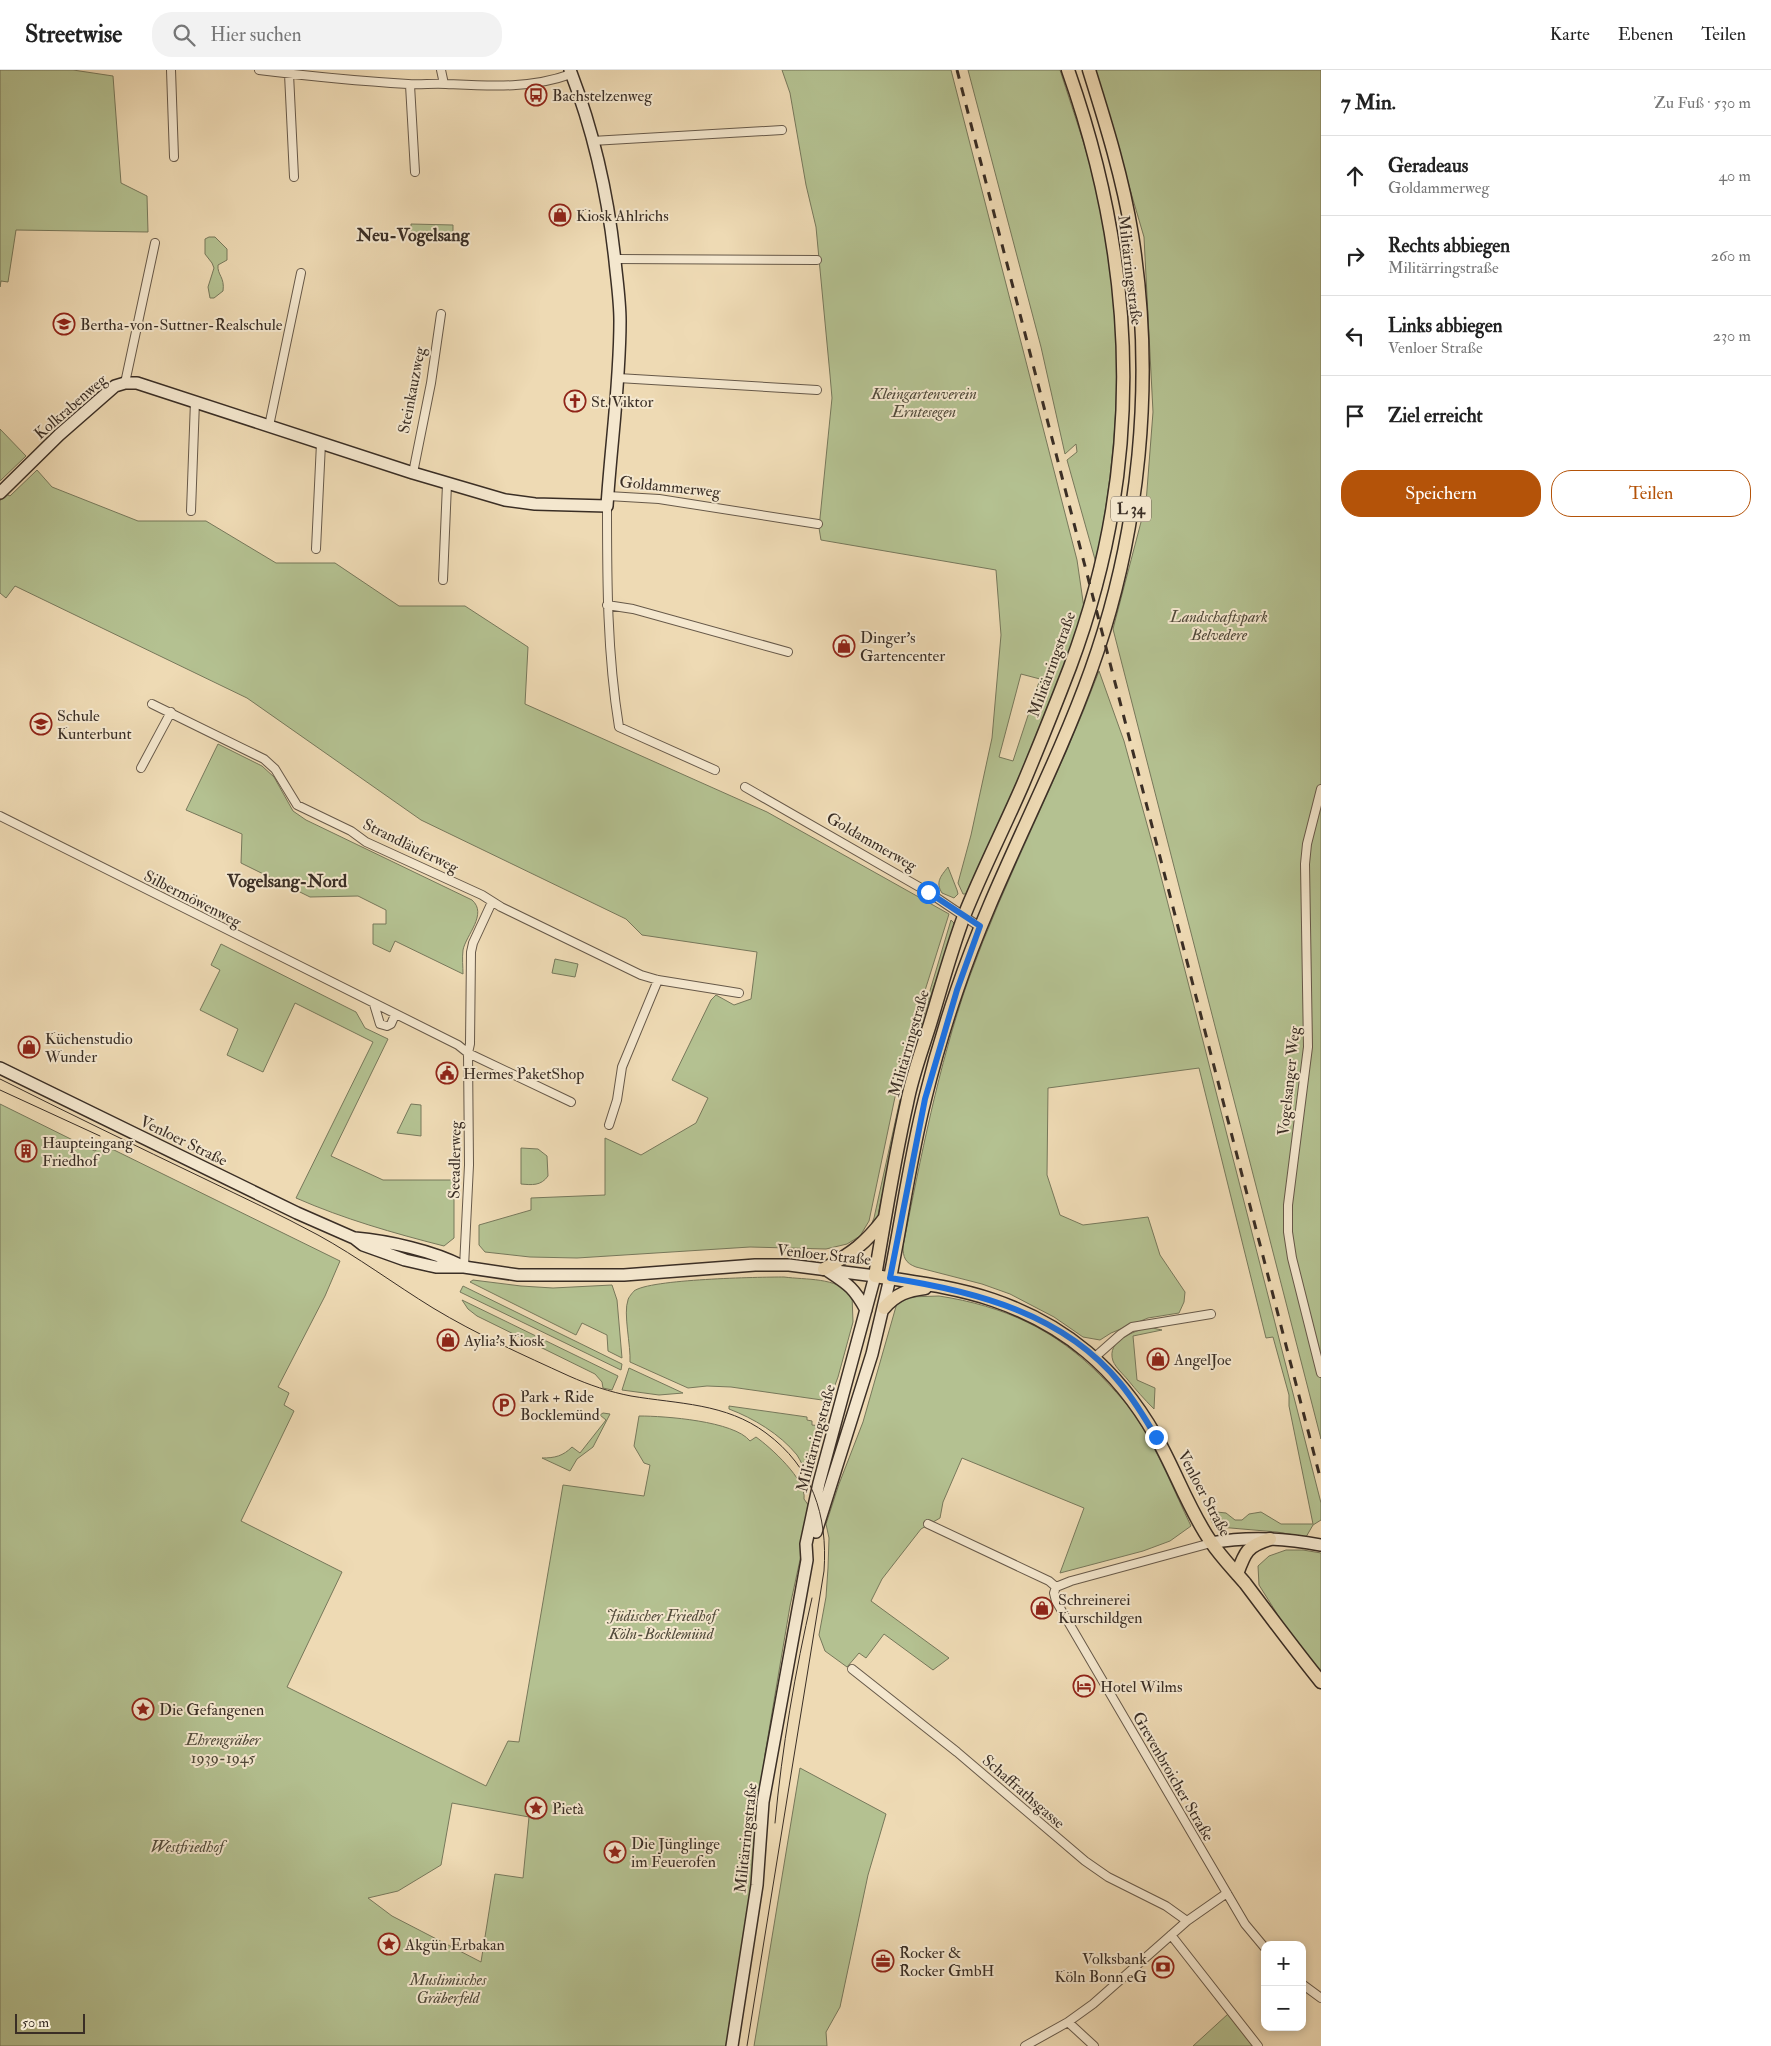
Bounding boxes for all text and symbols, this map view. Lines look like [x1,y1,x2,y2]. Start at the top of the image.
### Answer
search box [152,12,502,57]
text: Streetwise [25,19,122,50]
icon: search [170,21,198,49]
text: Hier suchen [210,23,302,47]
text: Karte [1550,23,1590,46]
text: Ebenen [1618,23,1673,46]
text: Teilen [1701,23,1746,46]
bus stop icon: Bachstelzenweg [524,83,548,107]
place label: Bachstelzenweg [552,86,653,106]
text: 7 Min. [1341,89,1396,116]
text: Zu Fuß · 530 m [1654,93,1751,113]
text: Geradeaus [1388,154,1468,178]
icon: ahead [1341,162,1369,190]
text: 40 m [1718,166,1751,186]
text: Goldammerweg [1388,178,1489,198]
shop icon: Kiosk Ahlrichs [548,203,572,227]
place label: Kiosk Ahlrichs [576,206,669,226]
street label: Militärringstraße [1113,214,1147,327]
district label: Neu-Vogelsang [356,224,471,247]
text: Rechts abbiegen [1388,234,1510,258]
icon: right [1341,242,1369,270]
text: 260 m [1711,246,1751,266]
text: Militärringstraße [1388,258,1499,278]
school or university icon: Bertha-von-Suttner-Realschule [52,312,76,336]
text: Links abbiegen [1388,314,1502,338]
place label: Bertha-von-Suttner-Realschule [80,315,283,335]
icon: left [1341,322,1369,350]
text: 230 m [1713,326,1751,346]
text: Venloer Straße [1388,338,1483,358]
street label: Steinkauzweg [394,344,430,435]
street label: Kolkrabenweg [30,369,112,444]
park label: Kleingartenverein Erntesegen [870,384,977,422]
church icon: St. Viktor [563,389,587,413]
place label: St. Viktor [591,392,653,412]
icon: arrive [1341,402,1369,430]
text: Ziel erreicht [1388,404,1483,428]
button: Speichern [1341,470,1541,517]
button: Teilen [1551,470,1751,517]
street label: Goldammerweg [618,472,722,502]
road number: L 34 [1111,496,1151,522]
park label: Landschaftspark Belvedere [1169,607,1268,645]
street label: Militärringstraße [1024,609,1080,720]
place label: Dinger's Gartencenter [860,628,945,666]
shop icon: Dinger's Gartencenter [832,634,856,658]
place label: Schule Kunterbunt [57,706,132,744]
school or university icon: Schule Kunterbunt [29,712,53,736]
street label: Goldammerweg [823,808,921,876]
street label: Strandläuferweg [360,814,463,878]
street label: Silbermöwenweg [141,866,245,932]
district label: Vogelsang-Nord [226,870,347,893]
route start [917,881,940,904]
street label: Militärringstraße [884,987,934,1099]
street label: Vogelsanger Weg [1273,1024,1305,1137]
place label: Küchenstudio Wunder [44,1029,133,1067]
shop icon: Küchenstudio Wunder [17,1035,41,1059]
public building icon: Hermes PaketShop [435,1061,459,1085]
place label: Hermes PaketShop [463,1064,584,1085]
street label: Venloer Straße [137,1111,231,1171]
street label: Seeadlerweg [444,1120,466,1199]
place label: Haupteingang Friedhof [42,1133,134,1171]
building icon: Haupteingang Friedhof [14,1139,38,1163]
street label: Venloer Straße [776,1240,872,1270]
shop icon: Aylia's Kiosk [436,1328,460,1352]
place label: Aylia's Kiosk [463,1331,545,1351]
shop icon: AngelJoe [1146,1347,1170,1371]
place label: AngelJoe [1173,1350,1232,1371]
street label: Militärringstraße [792,1382,840,1494]
place label: Park + Ride Bocklemünd [520,1387,600,1425]
parking icon: Park + Ride Bocklemünd [492,1393,516,1417]
route end [1145,1426,1168,1449]
street label: Venloer Straße [1173,1447,1235,1540]
place label: Schreinerei Kurschildgen [1058,1590,1142,1628]
shop icon: Schreinerei Kurschildgen [1030,1596,1054,1620]
park label: Jüdischer Friedhof Köln-Bocklemünd [606,1606,720,1644]
hotel icon: Hotel Wilms [1072,1674,1096,1698]
place label: Hotel Wilms [1100,1677,1182,1697]
place icon: Die Gefangenen [131,1697,155,1721]
place label: Die Gefangenen [159,1700,264,1720]
street label: Grevenbroicher Straße [1128,1708,1218,1845]
park label: Ehrengräber 1939-1945 [184,1730,262,1768]
street label: Schaffrathsgasse [978,1750,1069,1833]
street label: Militärringstraße [730,1782,762,1894]
place icon: Pietà [524,1796,548,1820]
place label: Pietà [552,1799,584,1819]
place label: Die Jünglinge im Feuerofen [631,1834,720,1872]
park label: Westfriedhof [150,1837,228,1857]
place icon: Die Jünglinge im Feuerofen [603,1840,627,1864]
place icon: Akgün Erbakan [377,1932,401,1956]
place label: Akgün Erbakan [404,1935,505,1955]
map controls [1261,1941,1306,2031]
button: + [1261,1941,1306,1986]
place label: Rocker & Rocker GmbH [899,1943,994,1981]
office icon: Rocker & Rocker GmbH [871,1949,895,1973]
place label: Volksbank Köln Bonn eG [1055,1949,1147,1987]
bank icon: Volksbank Köln Bonn eG [1151,1955,1175,1979]
park label: Muslimisches Gräberfeld [409,1970,487,2008]
button: − [1261,1986,1306,2031]
scale bar [15,2011,85,2034]
text: 50 m [22,2014,49,2031]

